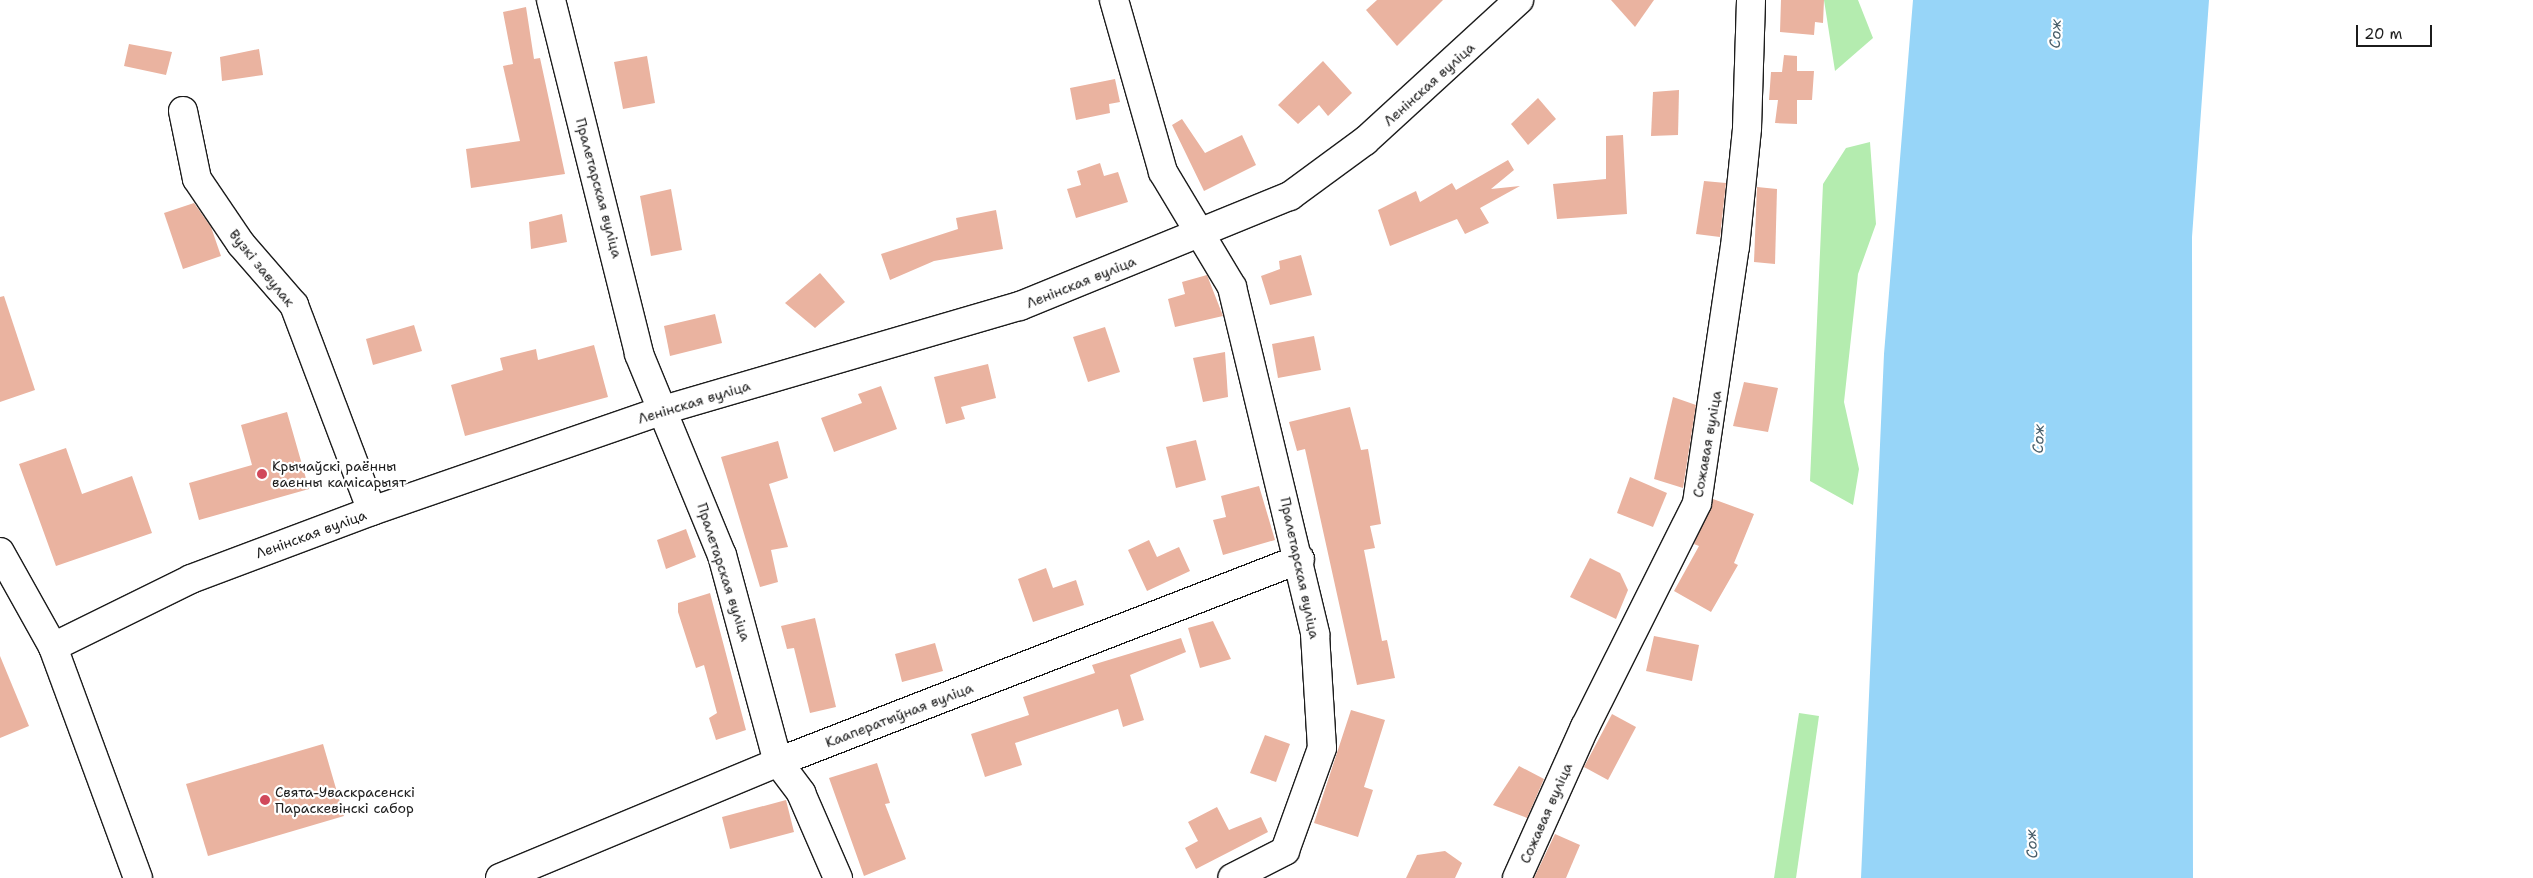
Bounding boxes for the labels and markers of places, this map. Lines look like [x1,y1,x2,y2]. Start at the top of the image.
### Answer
place label: Крычаўскі раённы ваенны камісарыят [272,458,406,491]
marker: Крычаўскі раённы ваенны камісарыят [256,468,268,480]
place label: Свята-Уваскрасенскі Параскевінскі сабор [275,784,415,816]
marker: Свята-Уваскрасенскі Параскевінскі сабор [259,794,271,806]

